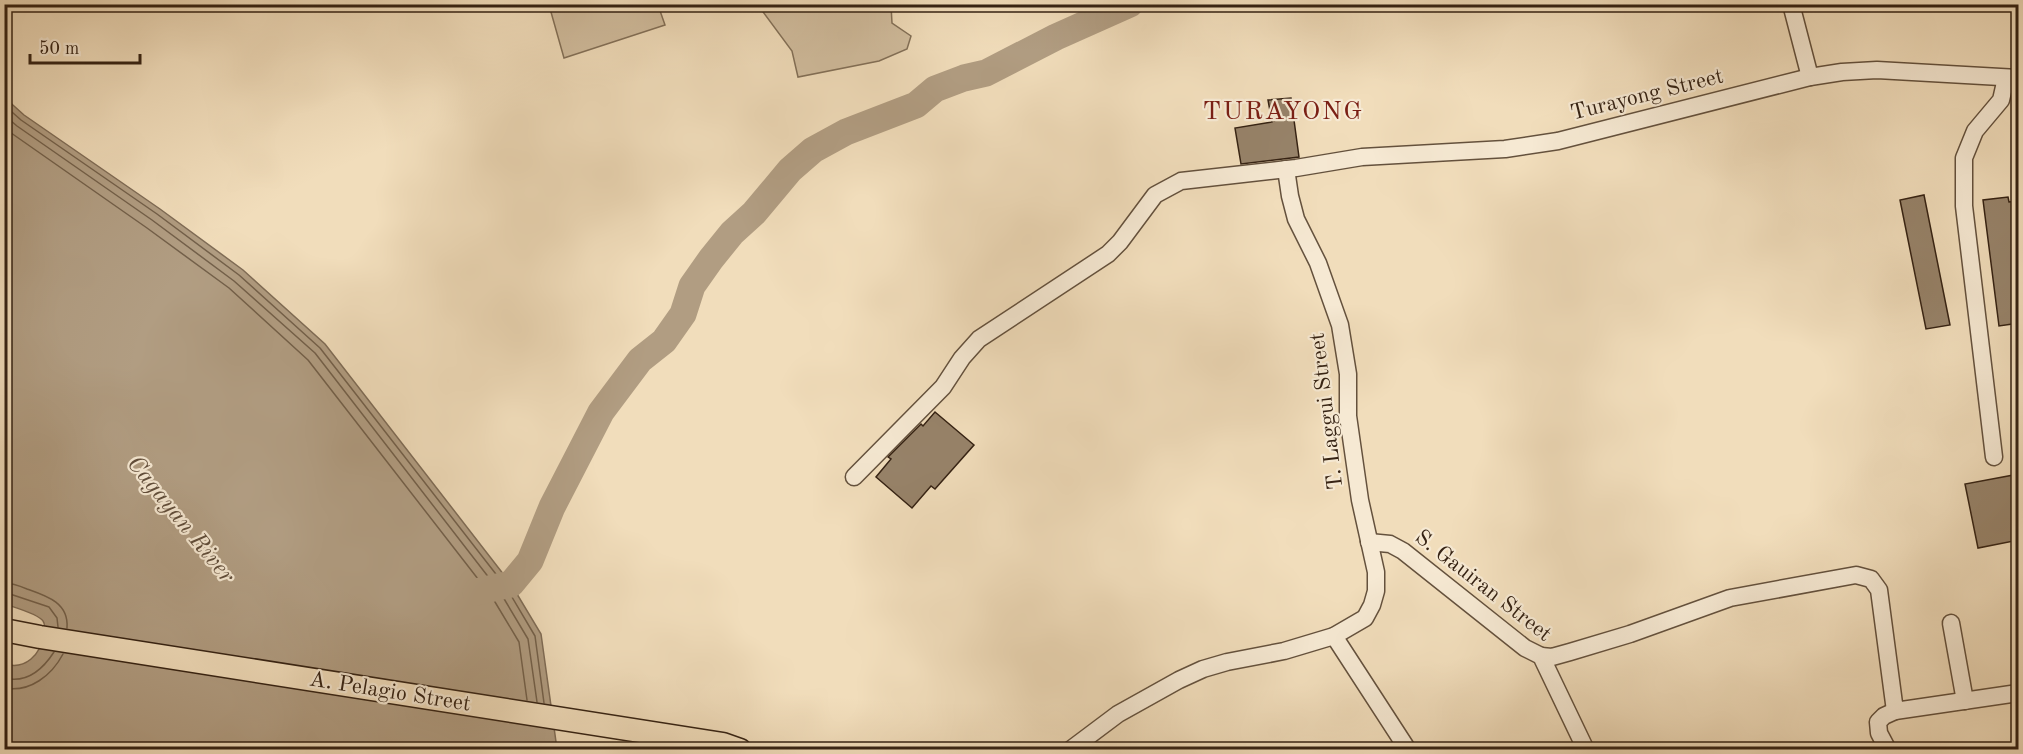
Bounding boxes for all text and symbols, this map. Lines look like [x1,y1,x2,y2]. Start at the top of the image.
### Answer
scale bar [30,27,140,65]
text: 50 m [39,40,79,58]
street label: Turayong Street [1568,65,1726,125]
district label: TURAYONG [1203,99,1363,125]
street label: T. Laggui Street [1306,331,1348,491]
water label: Cagayan River [122,452,239,589]
street label: S. Gauiran Street [1411,526,1555,646]
street label: A. Pelagio Street [308,668,472,716]

